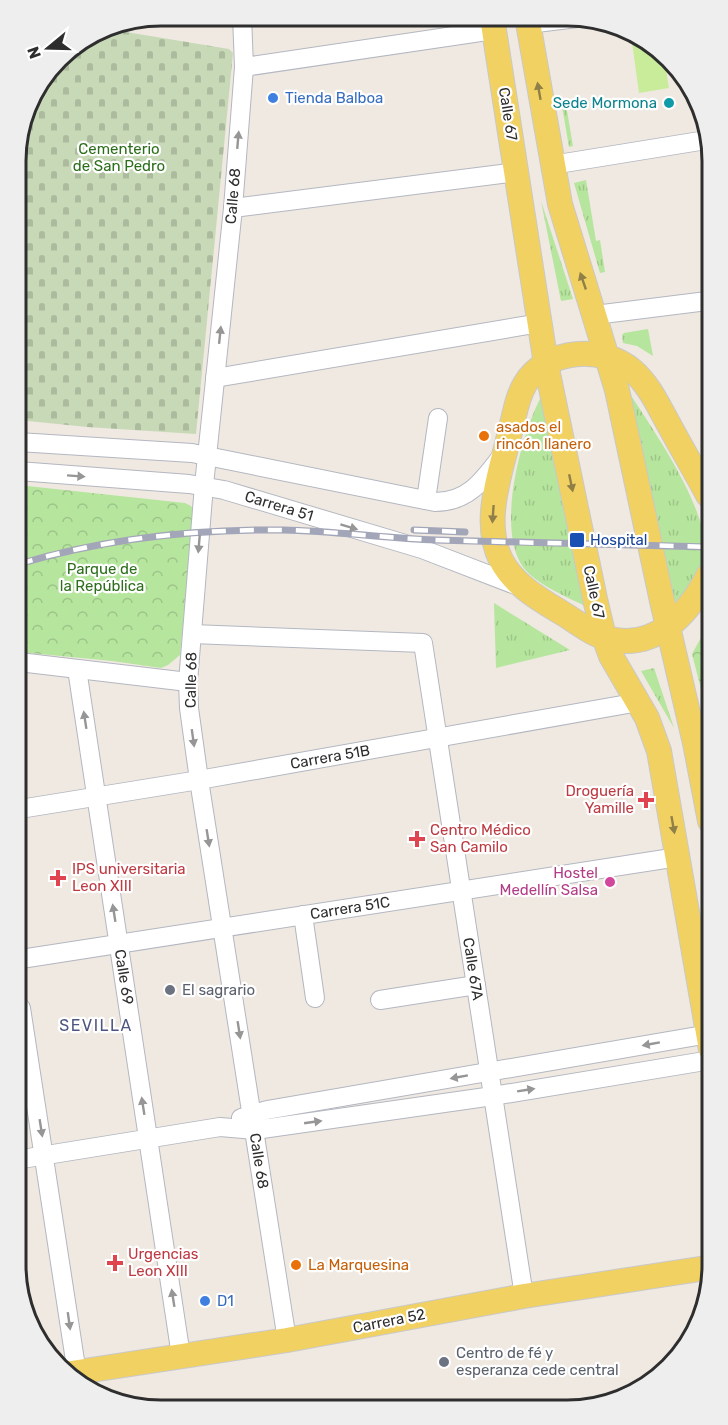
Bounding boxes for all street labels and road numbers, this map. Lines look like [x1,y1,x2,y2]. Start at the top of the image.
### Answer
street label: Calle 67 [495,86,521,142]
street label: Calle 68 [222,167,244,225]
street label: Carrera 51 [243,487,315,525]
street label: Calle 67 [580,564,608,621]
street label: Calle 68 [182,652,200,708]
street label: Carrera 51B [289,741,371,773]
street label: Carrera 51C [309,893,391,923]
street label: Calle 67A [459,936,487,1002]
street label: Calle 69 [111,948,137,1006]
street label: Calle 68 [246,1132,272,1190]
street label: Carrera 52 [351,1305,427,1337]

